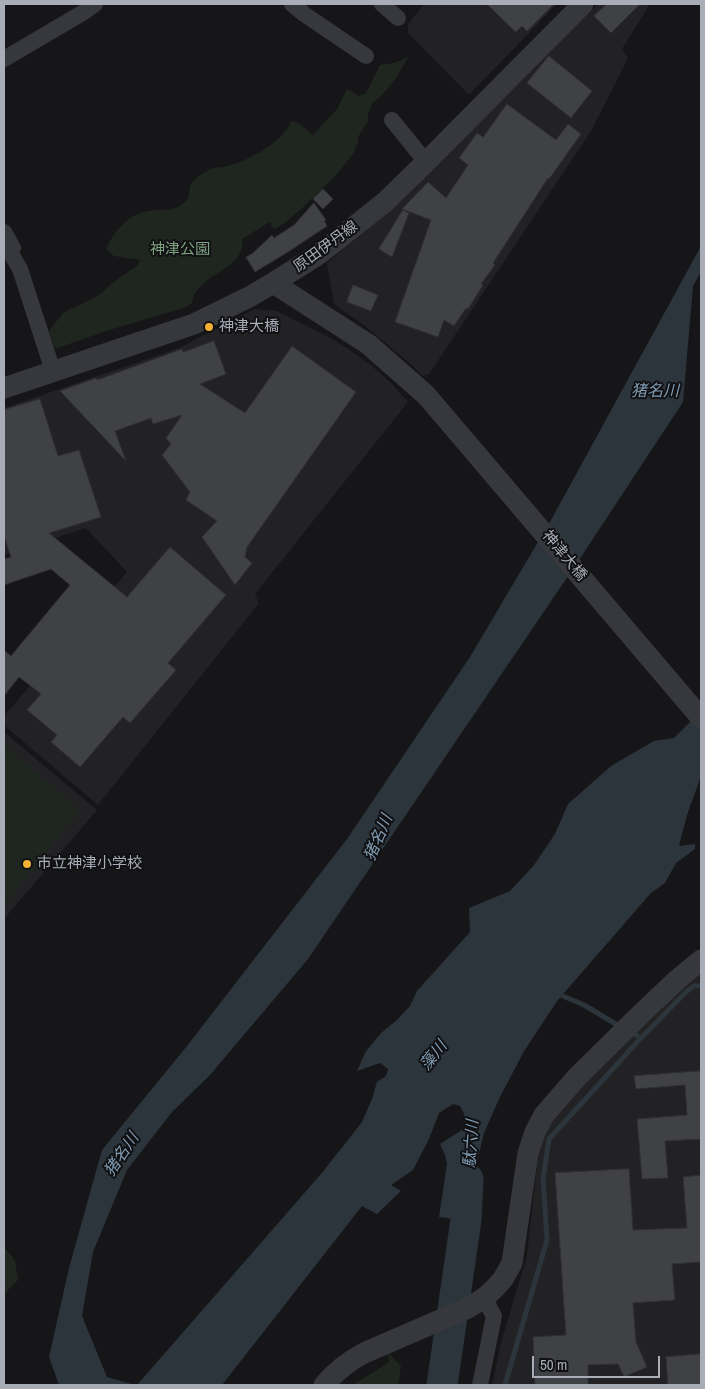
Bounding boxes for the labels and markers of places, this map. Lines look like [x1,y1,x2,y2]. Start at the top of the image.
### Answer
place label: 神津大橋 [219,318,279,336]
marker: 神津大橋 [203,321,215,333]
place label: 市立神津小学校 [37,855,142,873]
marker: 市立神津小学校 [21,858,33,870]

